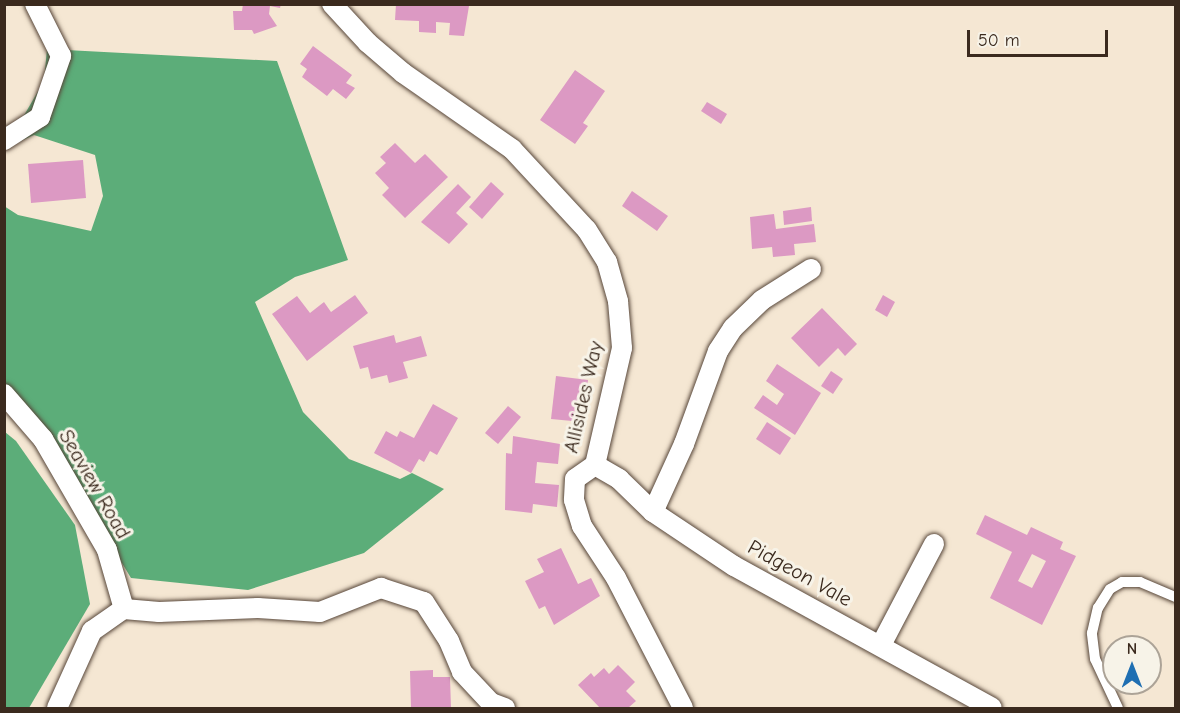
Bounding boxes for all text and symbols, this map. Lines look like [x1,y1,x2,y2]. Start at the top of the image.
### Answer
scale bar [970,18,1111,56]
text: 50 m [978,30,1020,51]
street label: Allisides Way [558,339,608,455]
street label: Seaview Road [54,425,136,543]
street label: Pidgeon Vale [744,534,856,612]
north arrow [1102,635,1162,695]
text: N [1127,640,1137,658]

